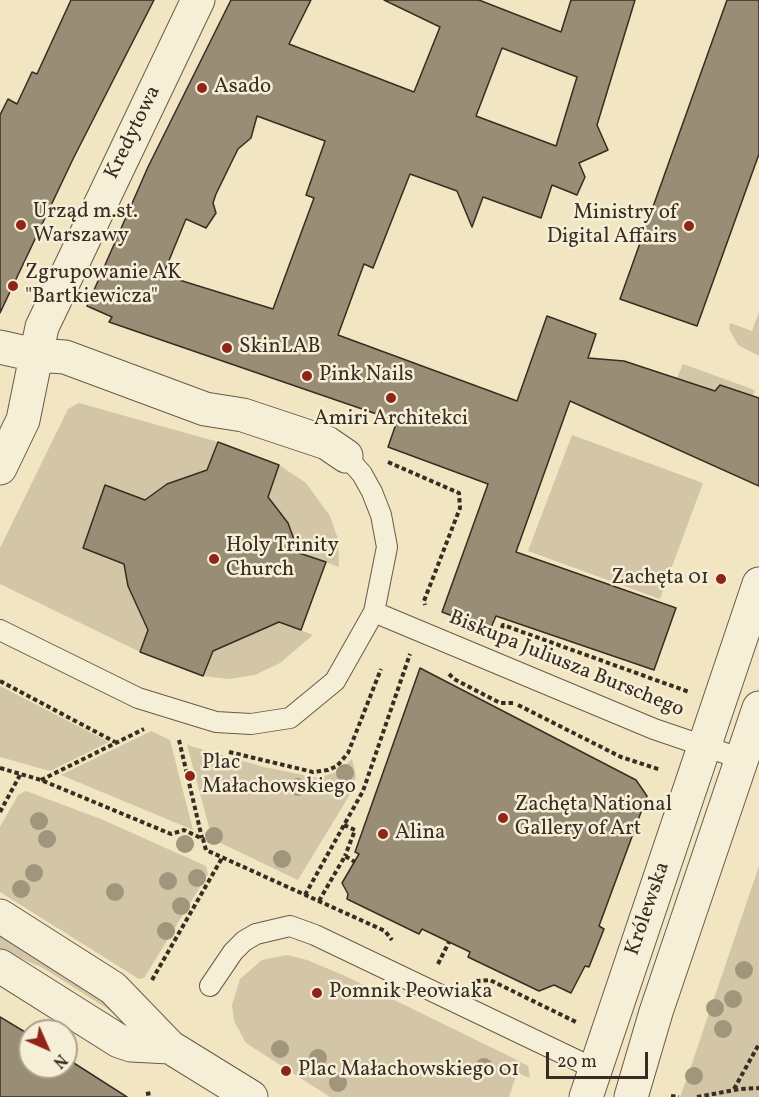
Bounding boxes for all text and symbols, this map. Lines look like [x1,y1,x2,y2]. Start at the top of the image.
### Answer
place label: Asado [214,75,271,101]
marker: Asado [195,81,209,95]
street label: Kredytowa [101,82,167,184]
place label: Urząd m.st. Warszawy [33,200,138,250]
place label: Ministry of Digital Affairs [547,201,677,251]
marker: Urząd m.st. Warszawy [14,218,28,232]
marker: Ministry of Digital Affairs [682,219,696,233]
place label: Zgrupowanie AK "Bartkiewicza" [25,261,181,311]
marker: Zgrupowanie AK "Bartkiewicza" [6,279,20,293]
place label: SkinLAB [239,335,321,361]
marker: SkinLAB [220,341,234,355]
place label: Pink Nails [319,363,413,389]
marker: Pink Nails [300,369,314,383]
marker: Amiri Architekci [384,391,398,405]
place label: Amiri Architekci [314,407,468,433]
place label: Holy Trinity Church [226,534,339,584]
marker: Holy Trinity Church [207,552,221,566]
place label: Zachęta 01 [611,566,709,592]
marker: Zachęta 01 [714,572,728,586]
street label: Biskupa Juliusza Burschego [445,606,687,724]
place label: Plac Małachowskiego [202,751,356,801]
marker: Plac Małachowskiego [183,769,197,783]
place label: Zachęta National Gallery of Art [515,793,672,843]
marker: Zachęta National Gallery of Art [496,811,510,825]
place label: Alina [395,821,445,847]
marker: Alina [376,827,390,841]
street label: Królewska [621,859,677,959]
place label: Pomnik Peowiaka [329,980,493,1006]
marker: Pomnik Peowiaka [310,986,324,1000]
north arrow [18,1019,78,1079]
scale bar [549,1040,651,1078]
text: N [47,1048,71,1072]
text: 20 m [557,1050,597,1075]
place label: Plac Małachowskiego 01 [298,1058,519,1084]
marker: Plac Małachowskiego 01 [279,1064,293,1078]

